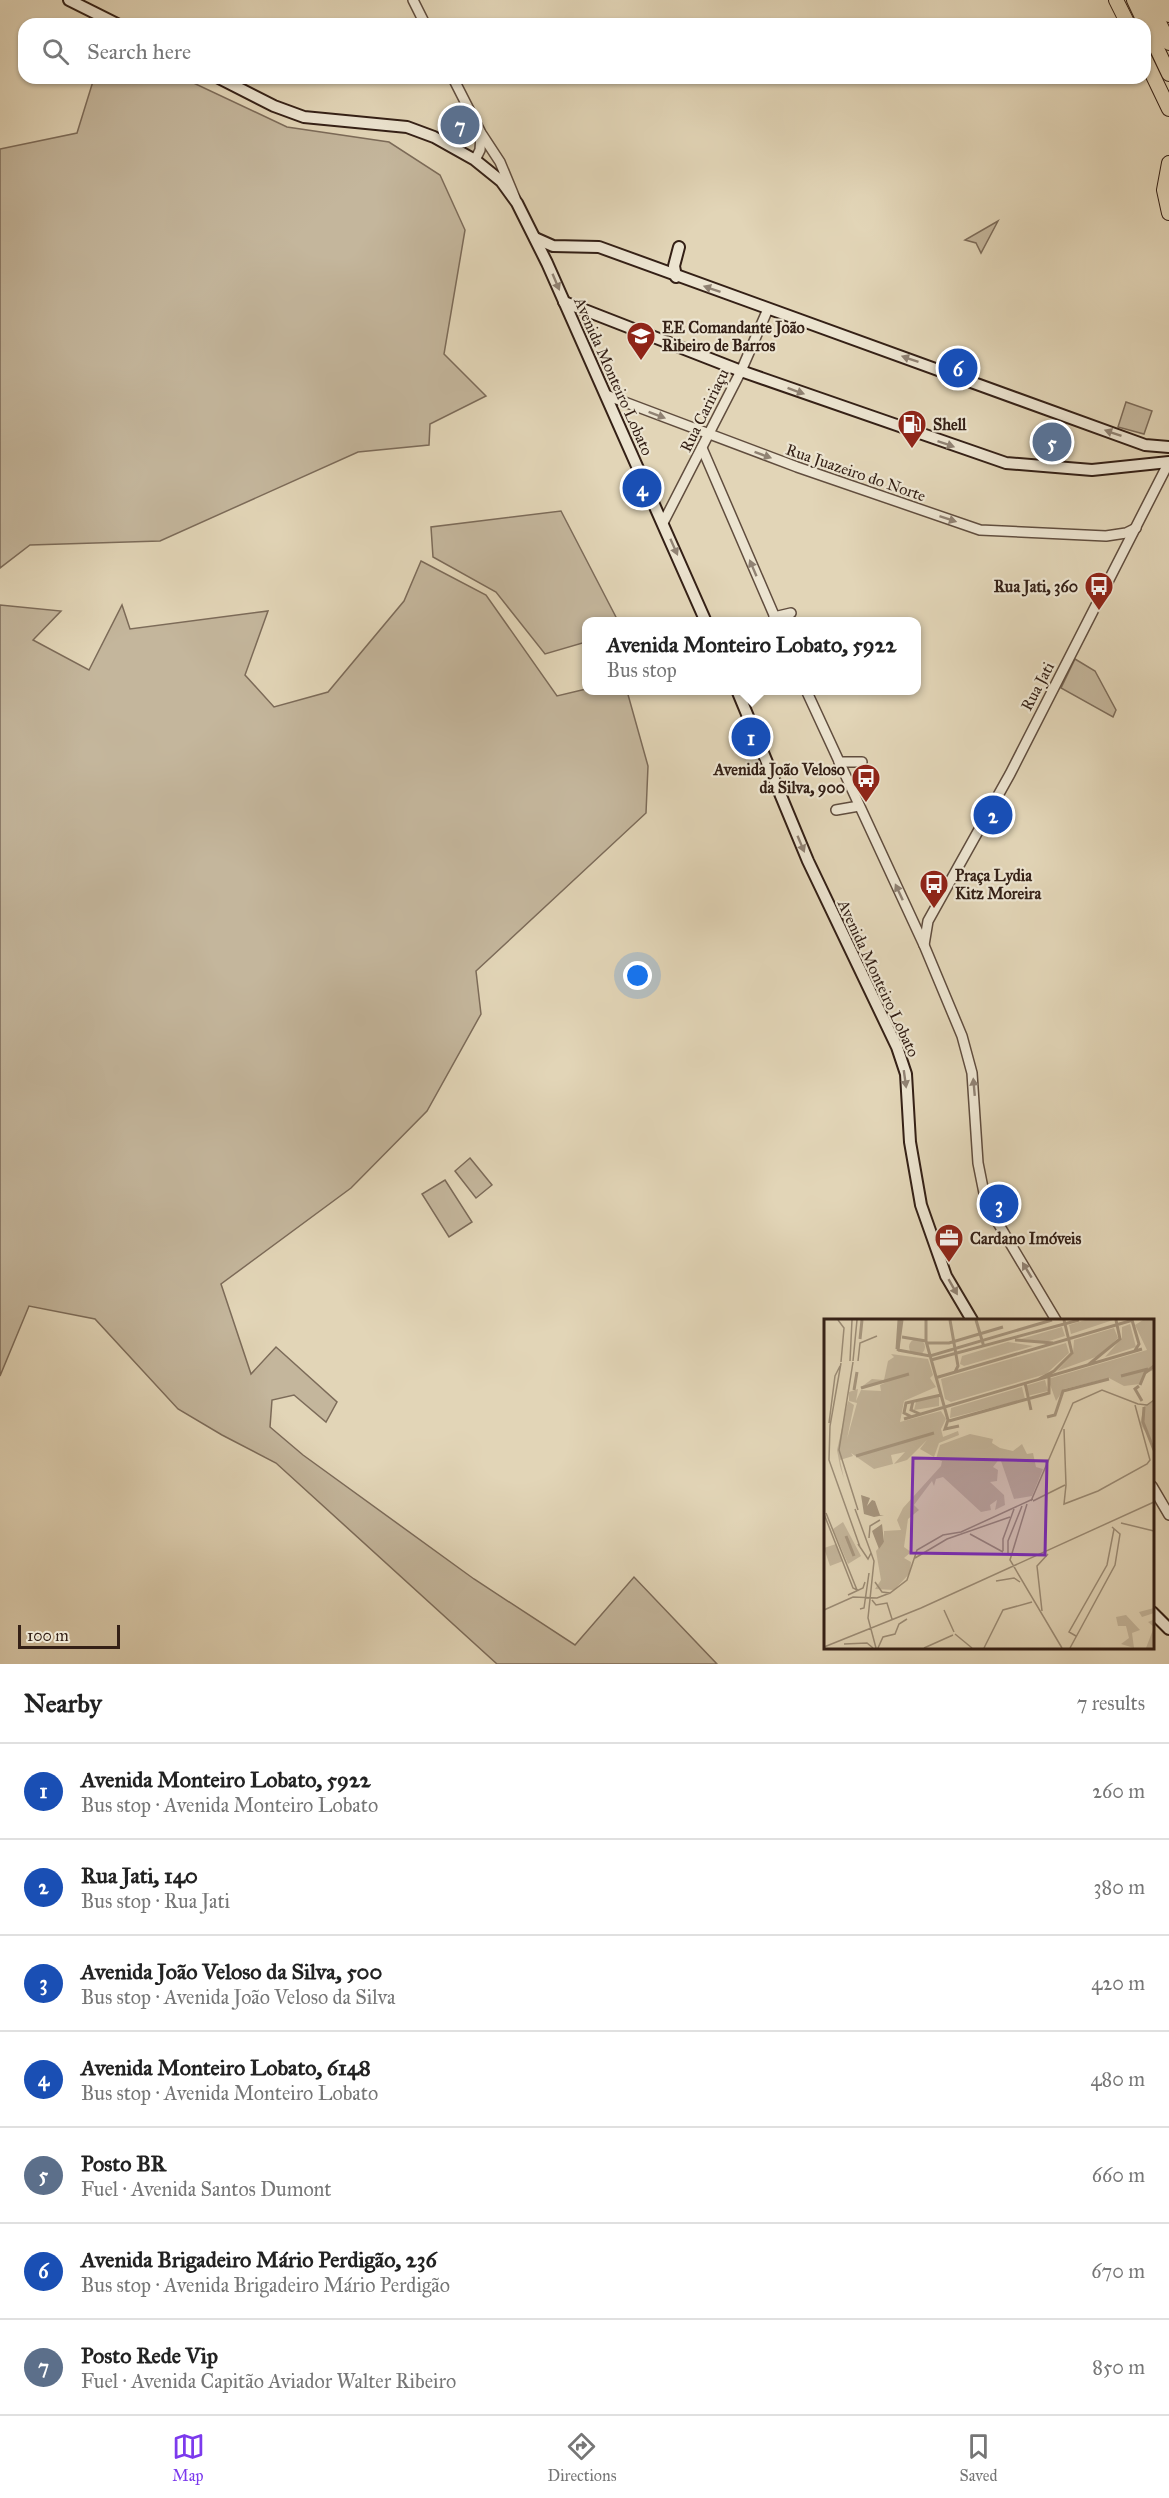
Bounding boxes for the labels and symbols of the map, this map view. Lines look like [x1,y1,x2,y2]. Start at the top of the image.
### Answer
pin: 7 [440,102,480,148]
one-way arrow [551,274,561,292]
one-way arrow [703,284,721,294]
street label: Avenida Monteiro Lobato [570,293,657,458]
place label: EE Comandante João Ribeiro de Barros [662,318,805,355]
school or university icon: EE Comandante João Ribeiro de Barros [625,320,657,362]
pin: 6 [938,346,978,391]
one-way arrow [901,353,919,363]
street label: Rua Caririaçu [676,365,733,455]
one-way arrow [787,386,805,396]
fuel station icon: Shell [896,408,928,450]
one-way arrow [648,411,666,420]
place label: Shell [933,415,967,434]
pin: 5 [1032,420,1072,464]
one-way arrow [1104,428,1122,438]
street label: Rua Juazeiro do Norte [783,440,929,506]
one-way arrow [937,440,955,450]
one-way arrow [754,451,772,460]
pin: 4 [622,466,662,510]
one-way arrow [939,515,957,524]
one-way arrow [669,539,679,557]
one-way arrow [748,559,757,577]
bus stop icon: Rua Jati, 360 [1083,570,1115,612]
place label: Rua Jati, 360 [994,577,1078,597]
street label: Rua Jati [1017,658,1059,714]
pin: 1 [732,714,771,760]
place label: Avenida João Veloso da Silva, 900 [713,760,845,798]
bus stop icon: Avenida João Veloso da Silva, 900 [850,762,882,804]
pin: 2 [974,792,1012,838]
one-way arrow [797,835,806,853]
place label: Praça Lydia Kitz Moreira [955,866,1043,903]
bus stop icon: Praça Lydia Kitz Moreira [918,868,950,910]
one-way arrow [894,884,903,901]
street label: Avenida Monteiro Lobato [833,896,923,1060]
your location [623,961,652,990]
one-way arrow [901,1069,910,1088]
one-way arrow [969,1077,979,1096]
pin: 3 [980,1182,1018,1226]
office icon: Cardano Imóveis [933,1222,965,1264]
place label: Cardano Imóveis [970,1229,1082,1248]
one-way arrow [1021,1262,1032,1278]
one-way arrow [948,1279,958,1296]
inset map [824,1319,1154,1649]
scale bar [18,1622,120,1650]

